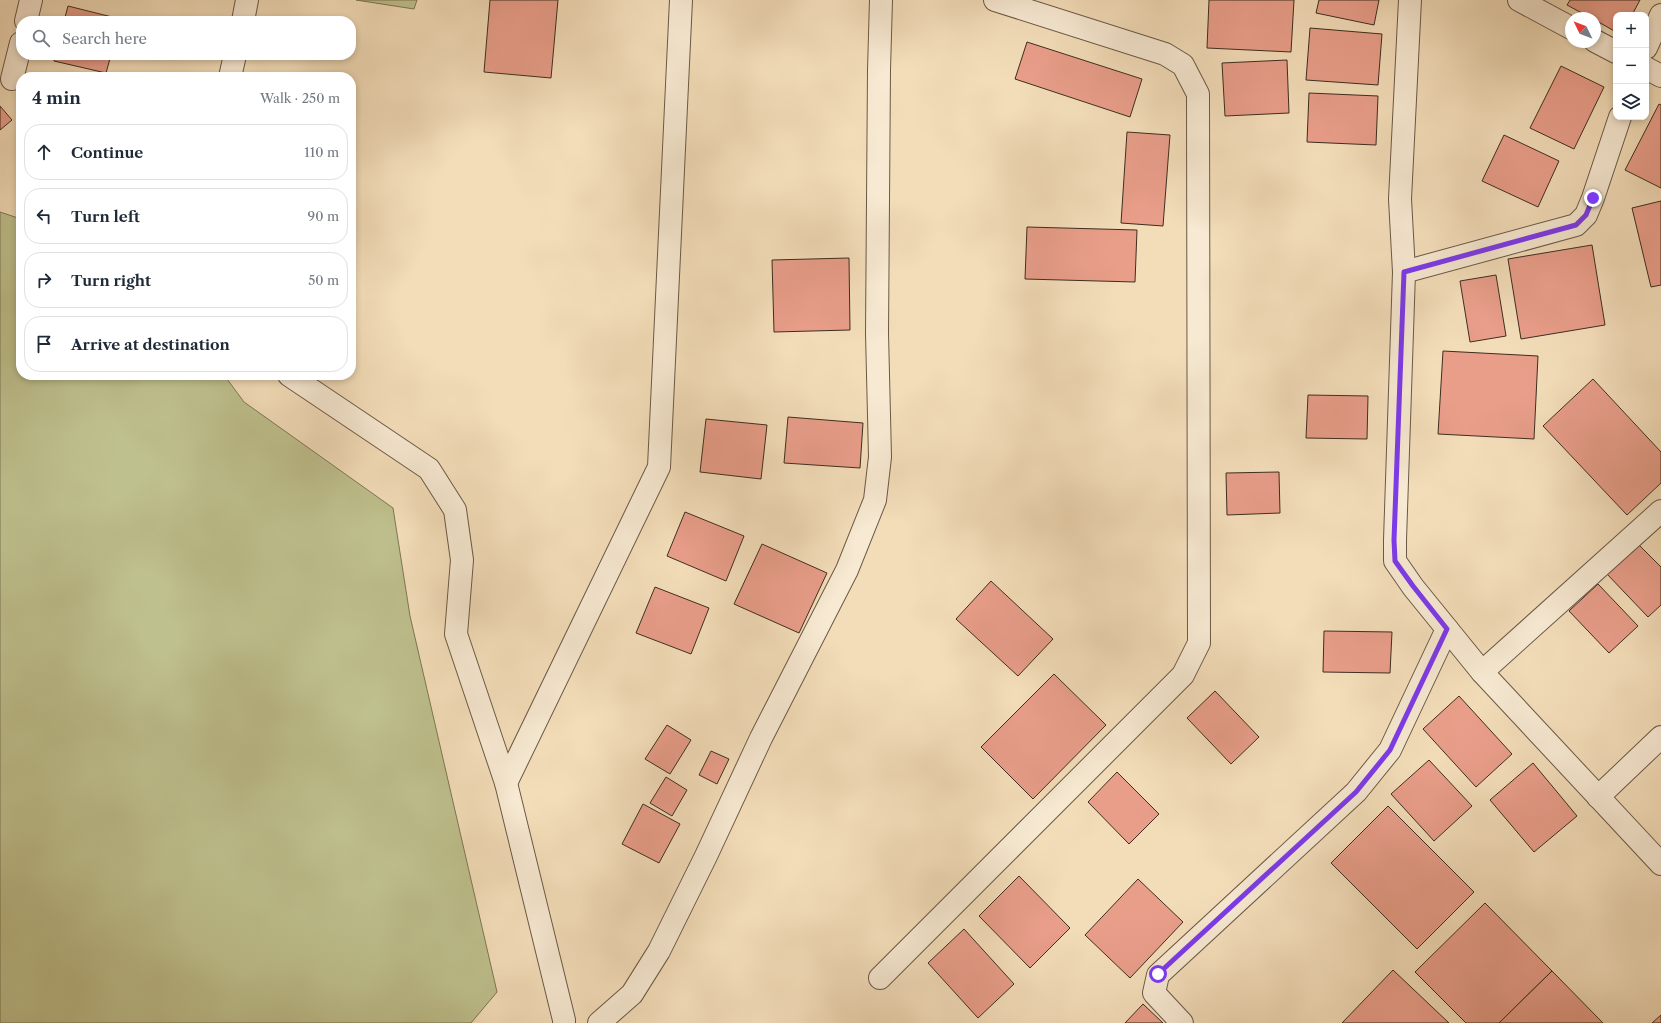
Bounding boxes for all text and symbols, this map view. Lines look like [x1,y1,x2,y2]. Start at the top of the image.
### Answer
north arrow [1565,12,1601,48]
map controls [1613,12,1649,120]
button: + [1613,12,1649,48]
search box [16,16,356,60]
icon: search [30,27,52,49]
text: Search here [62,29,147,48]
button: − [1613,48,1649,84]
button: layers [1613,84,1649,120]
text: 4 min [32,88,81,108]
text: Walk · 250 m [260,90,340,106]
icon: ahead [33,141,55,163]
text: Continue [71,143,143,162]
text: 110 m [304,144,339,160]
route end [1584,189,1602,207]
icon: left [33,205,55,227]
text: Turn left [71,207,140,226]
text: 90 m [308,208,339,224]
icon: right [33,269,55,291]
text: Turn right [71,271,151,290]
text: 50 m [308,272,339,288]
icon: arrive [33,333,55,355]
text: Arrive at destination [71,335,230,354]
route start [1149,965,1167,983]

